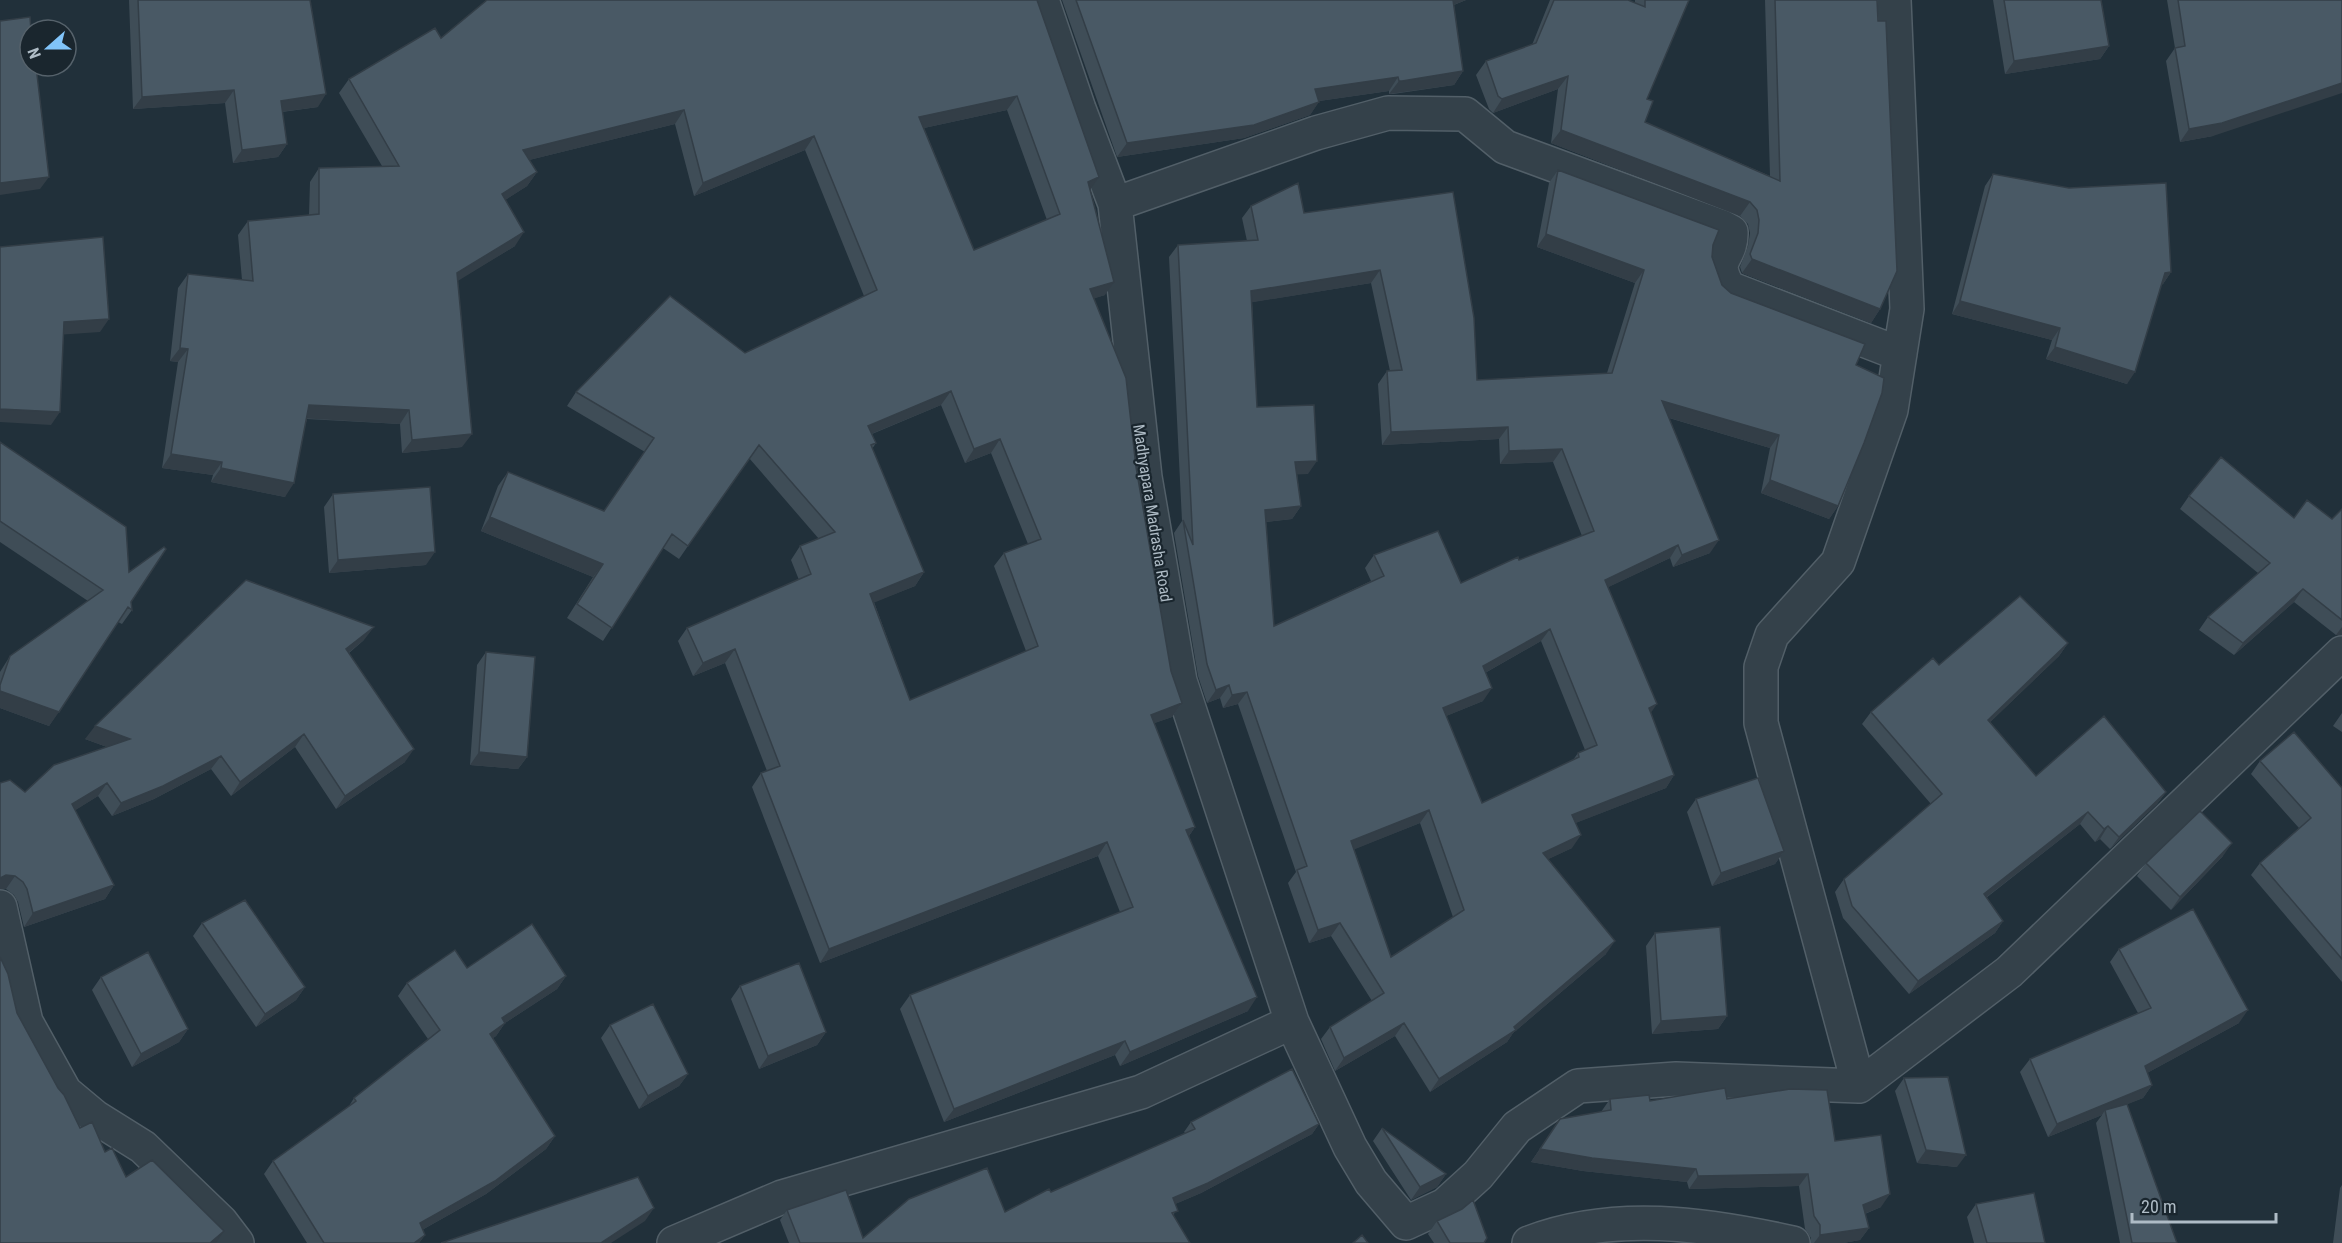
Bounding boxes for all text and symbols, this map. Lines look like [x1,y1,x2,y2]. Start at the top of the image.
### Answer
north arrow [18,18,78,78]
text: N [24,45,45,61]
street label: Madhyapara Madrasha Road [1129,423,1176,603]
scale bar [2132,1186,2276,1224]
text: 20 m [2141,1196,2176,1217]

